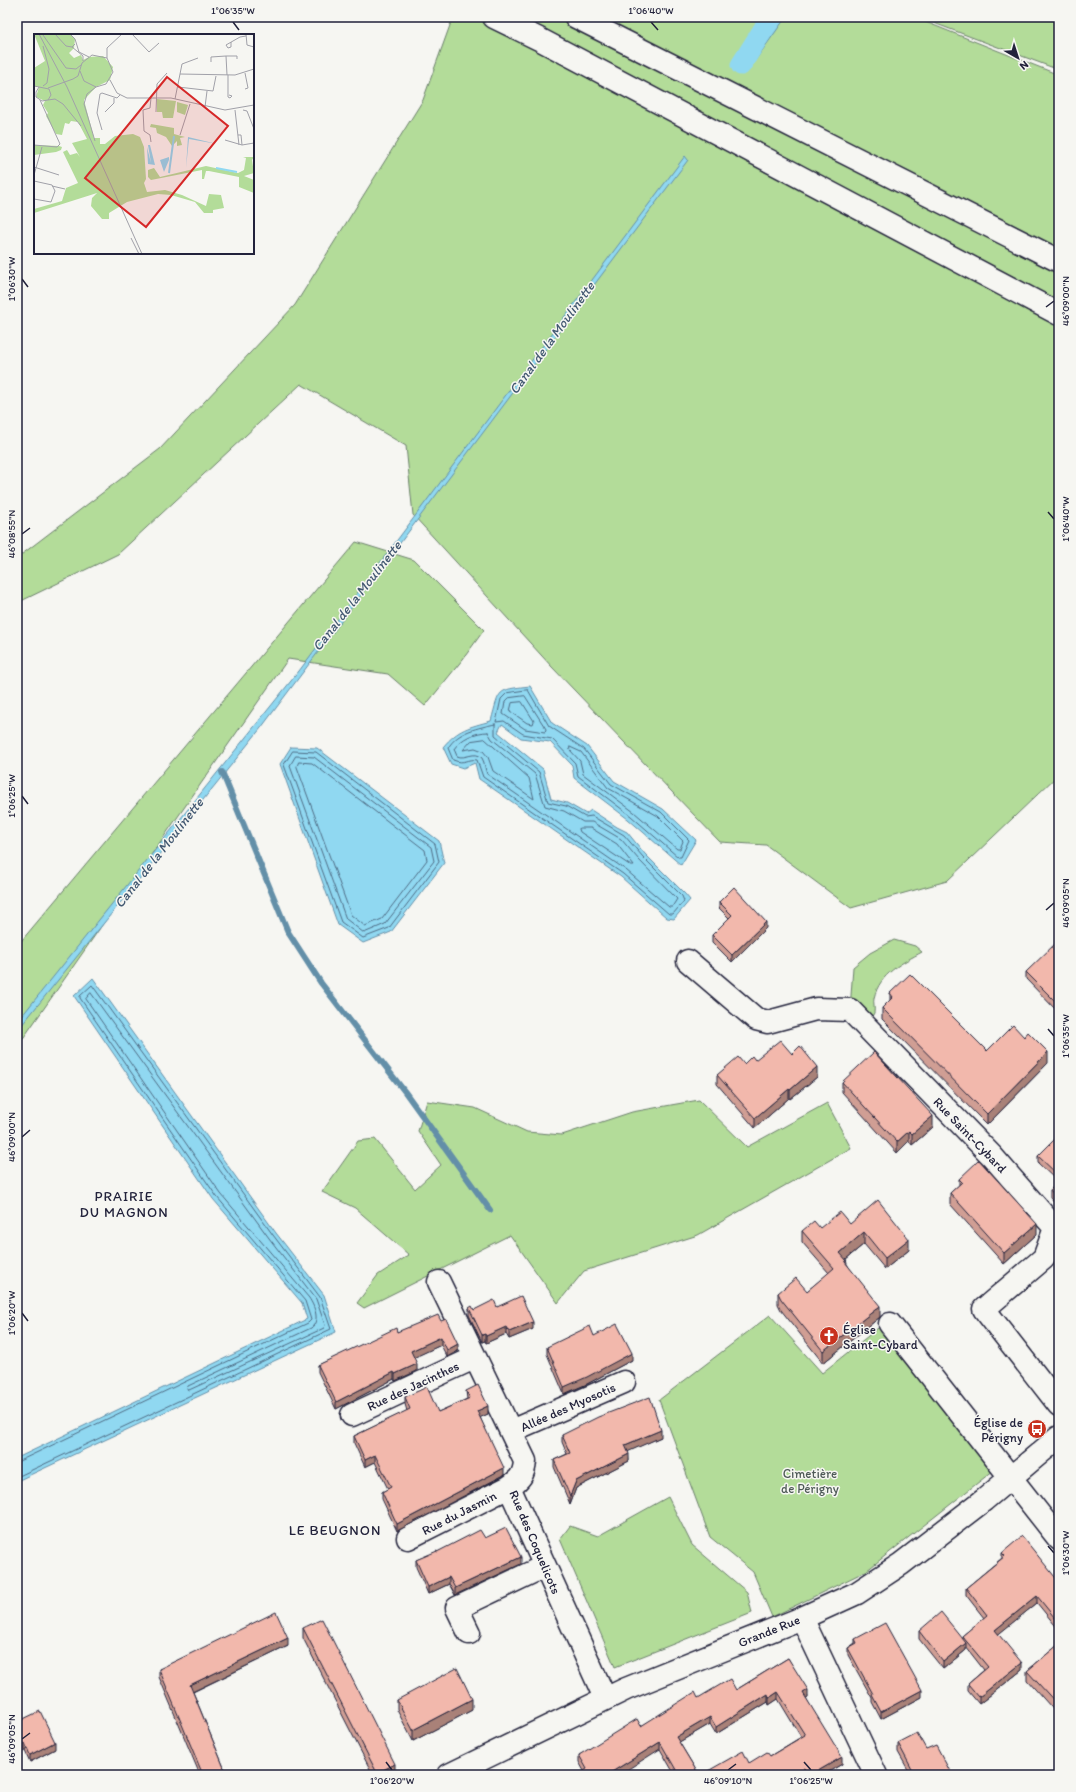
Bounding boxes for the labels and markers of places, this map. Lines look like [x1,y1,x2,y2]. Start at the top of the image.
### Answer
place label: Église Saint-Cybard [843,1322,918,1352]
church icon: Église Saint-Cybard [818,1325,840,1347]
place label: Église de Périgny [974,1415,1023,1445]
bus stop icon: Église de Périgny [1026,1418,1048,1440]

